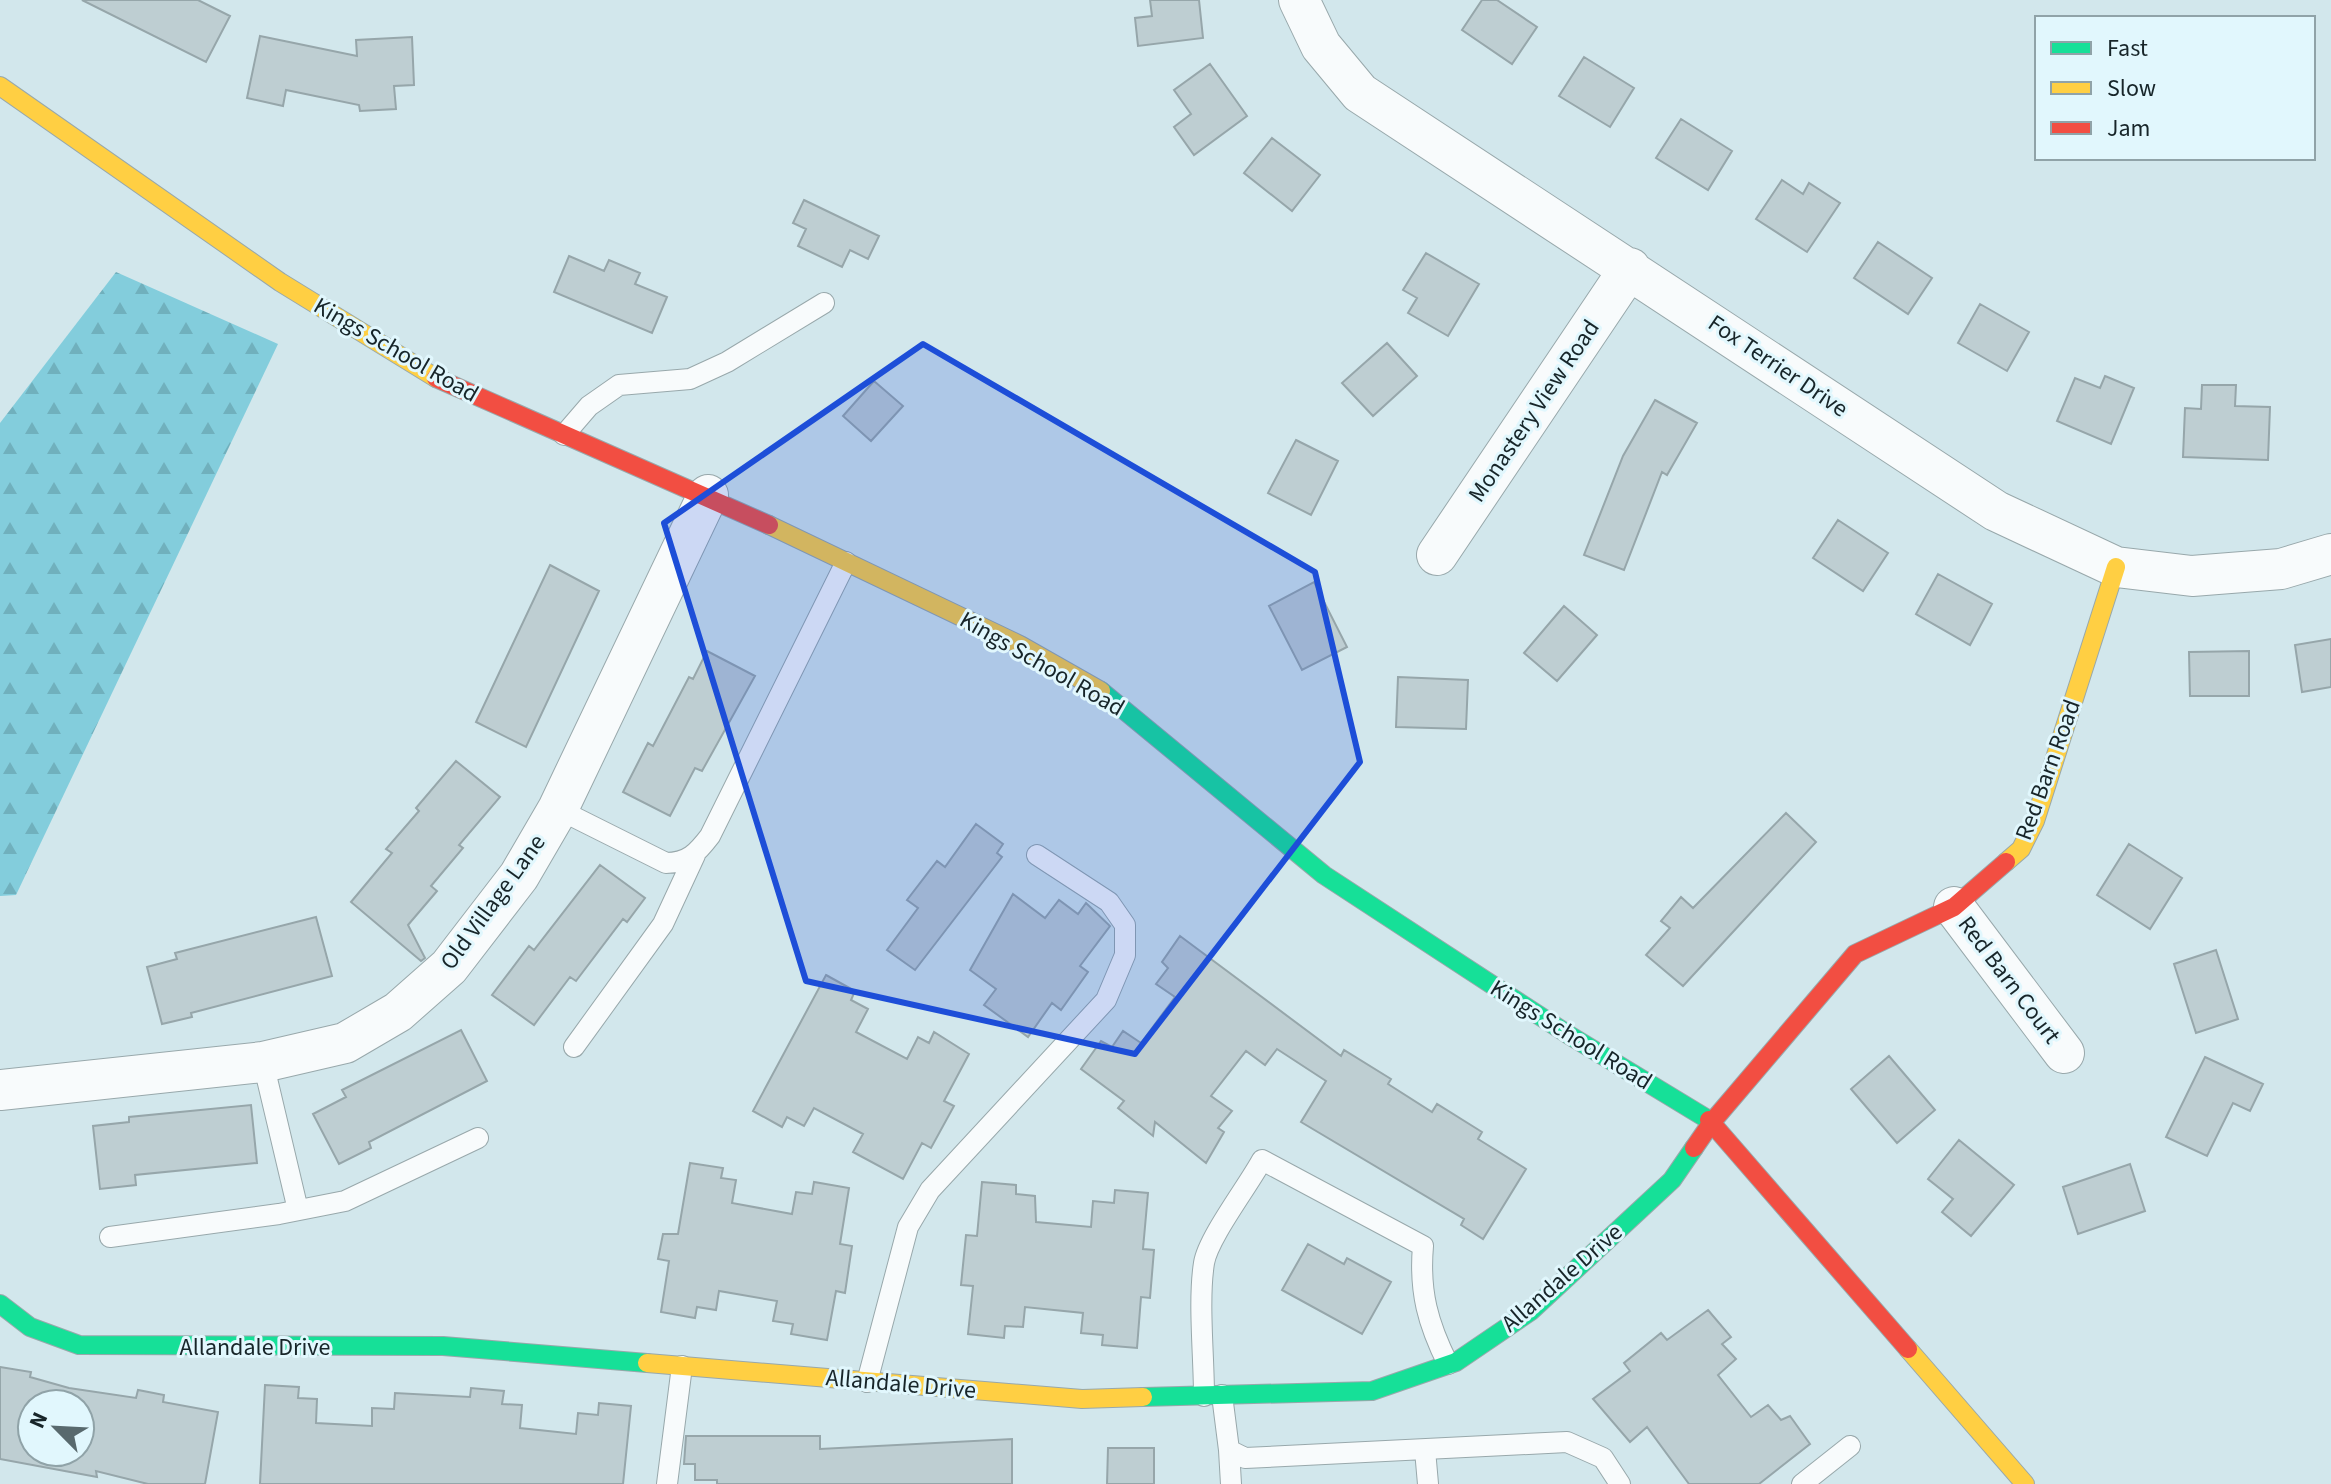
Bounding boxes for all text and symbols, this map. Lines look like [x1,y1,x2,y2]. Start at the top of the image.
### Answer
legend [2035,16,2315,160]
text: Fast [2107,31,2148,66]
text: Slow [2107,71,2156,106]
text: Jam [2107,111,2151,146]
street label: Kings School Road [307,289,485,411]
street label: Fox Terrier Drive [1701,306,1855,426]
street label: Monastery View Road [1460,313,1608,509]
street label: Kings School Road [953,603,1131,725]
street label: Red Barn Road [2006,695,2090,845]
street label: Old Village Lane [432,827,554,977]
street label: Red Barn Court [1949,909,2069,1051]
street label: Kings School Road [1483,971,1659,1099]
street label: Allandale Drive [1494,1215,1630,1341]
street label: Allandale Drive [180,1330,330,1365]
street label: Allandale Drive [824,1360,978,1408]
north arrow [16,1388,96,1468]
text: N [21,1407,56,1433]

